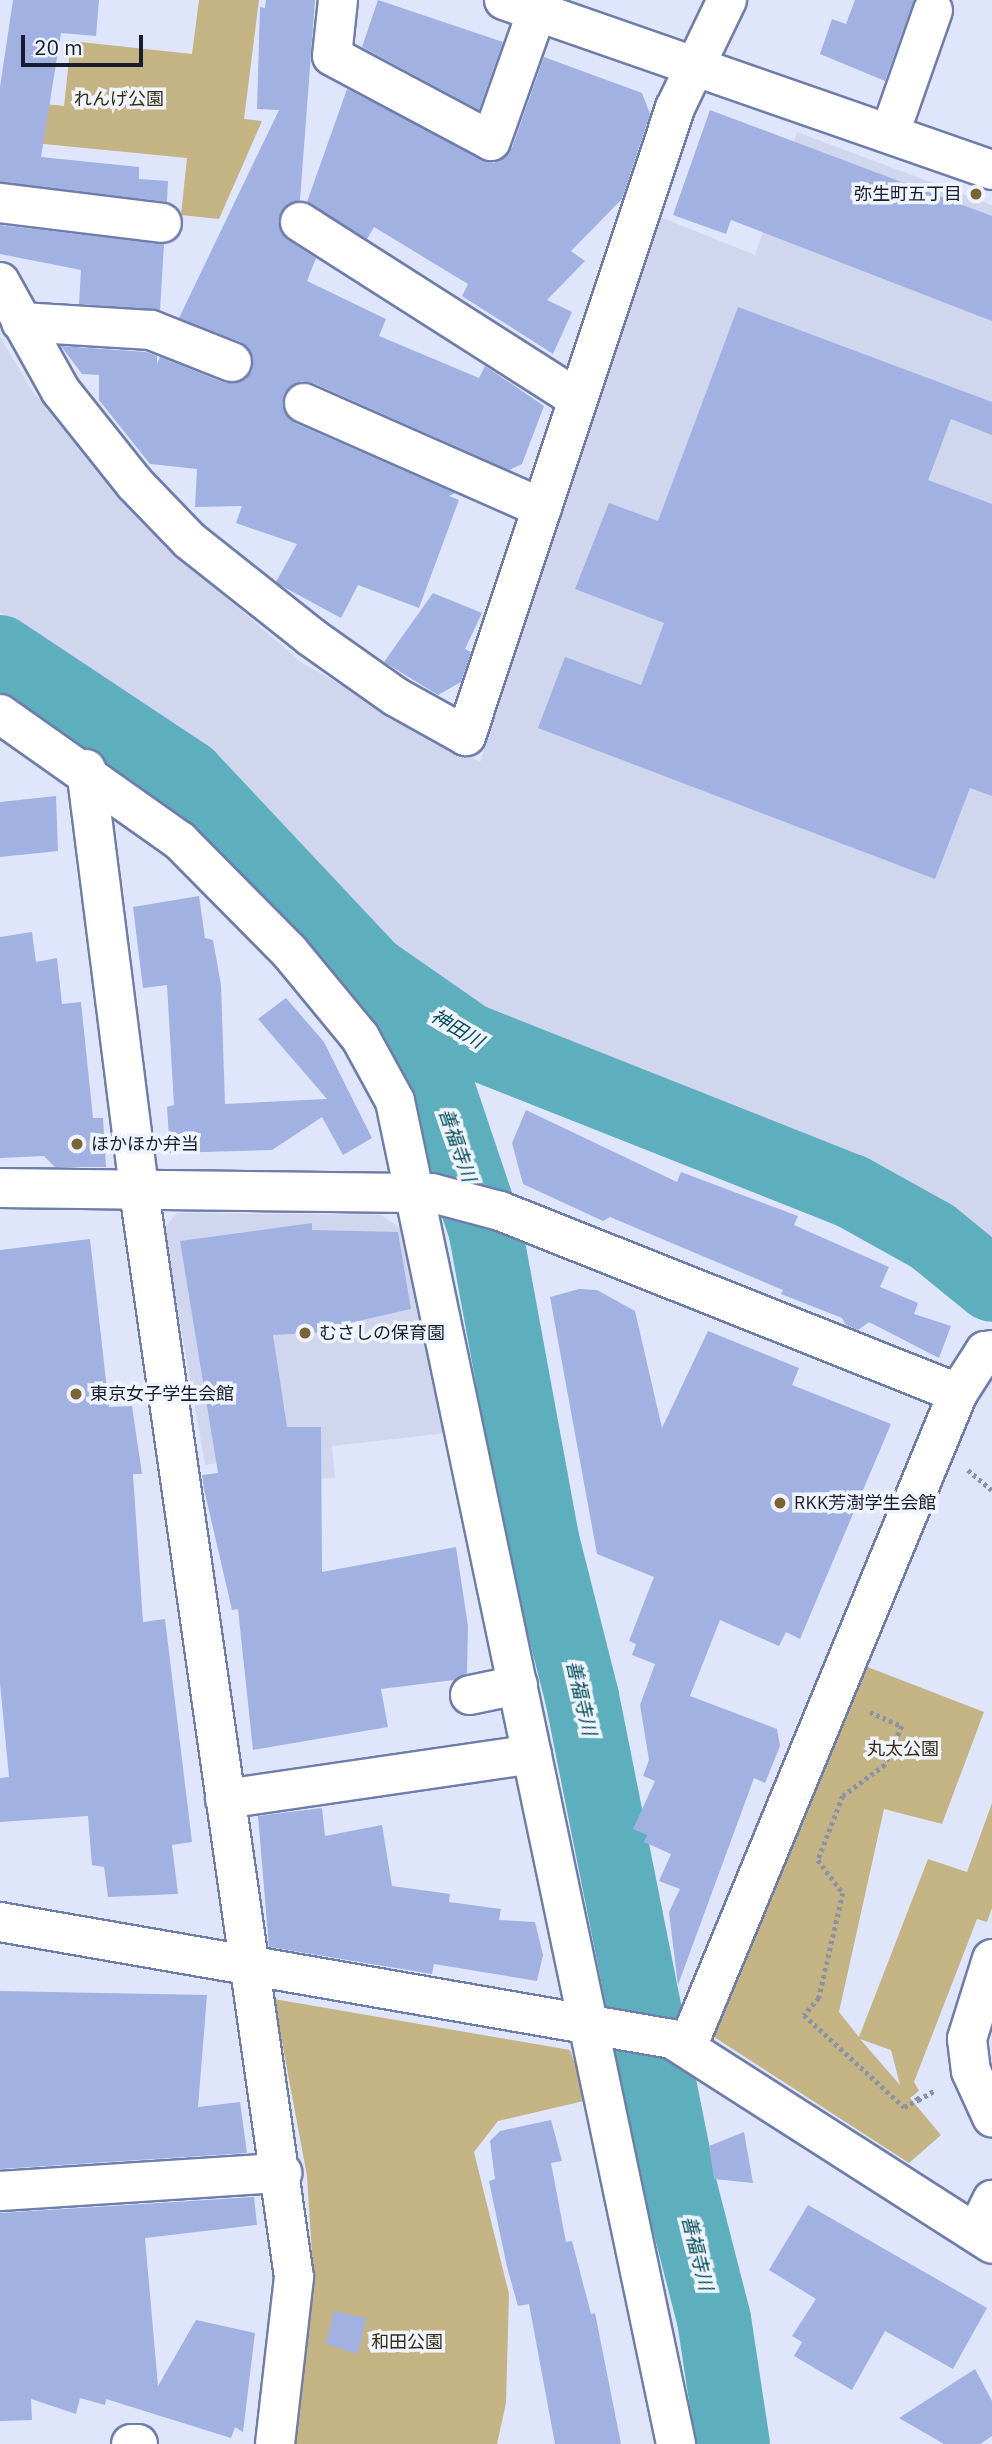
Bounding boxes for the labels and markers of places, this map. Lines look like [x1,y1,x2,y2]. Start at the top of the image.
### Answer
place label: 弥生町五丁目 [854,183,962,205]
marker: 弥生町五丁目 [968,186,984,202]
place label: ほかほか弁当 [91,1133,199,1155]
marker: ほかほか弁当 [69,1136,85,1152]
place label: むさしの保育園 [319,1322,445,1344]
marker: むさしの保育園 [297,1325,313,1341]
place label: 東京女子学生会館 [90,1383,234,1405]
marker: 東京女子学生会館 [68,1386,84,1402]
place label: RKK芳澍学生会館 [794,1492,936,1514]
marker: RKK芳澍学生会館 [772,1495,788,1511]

